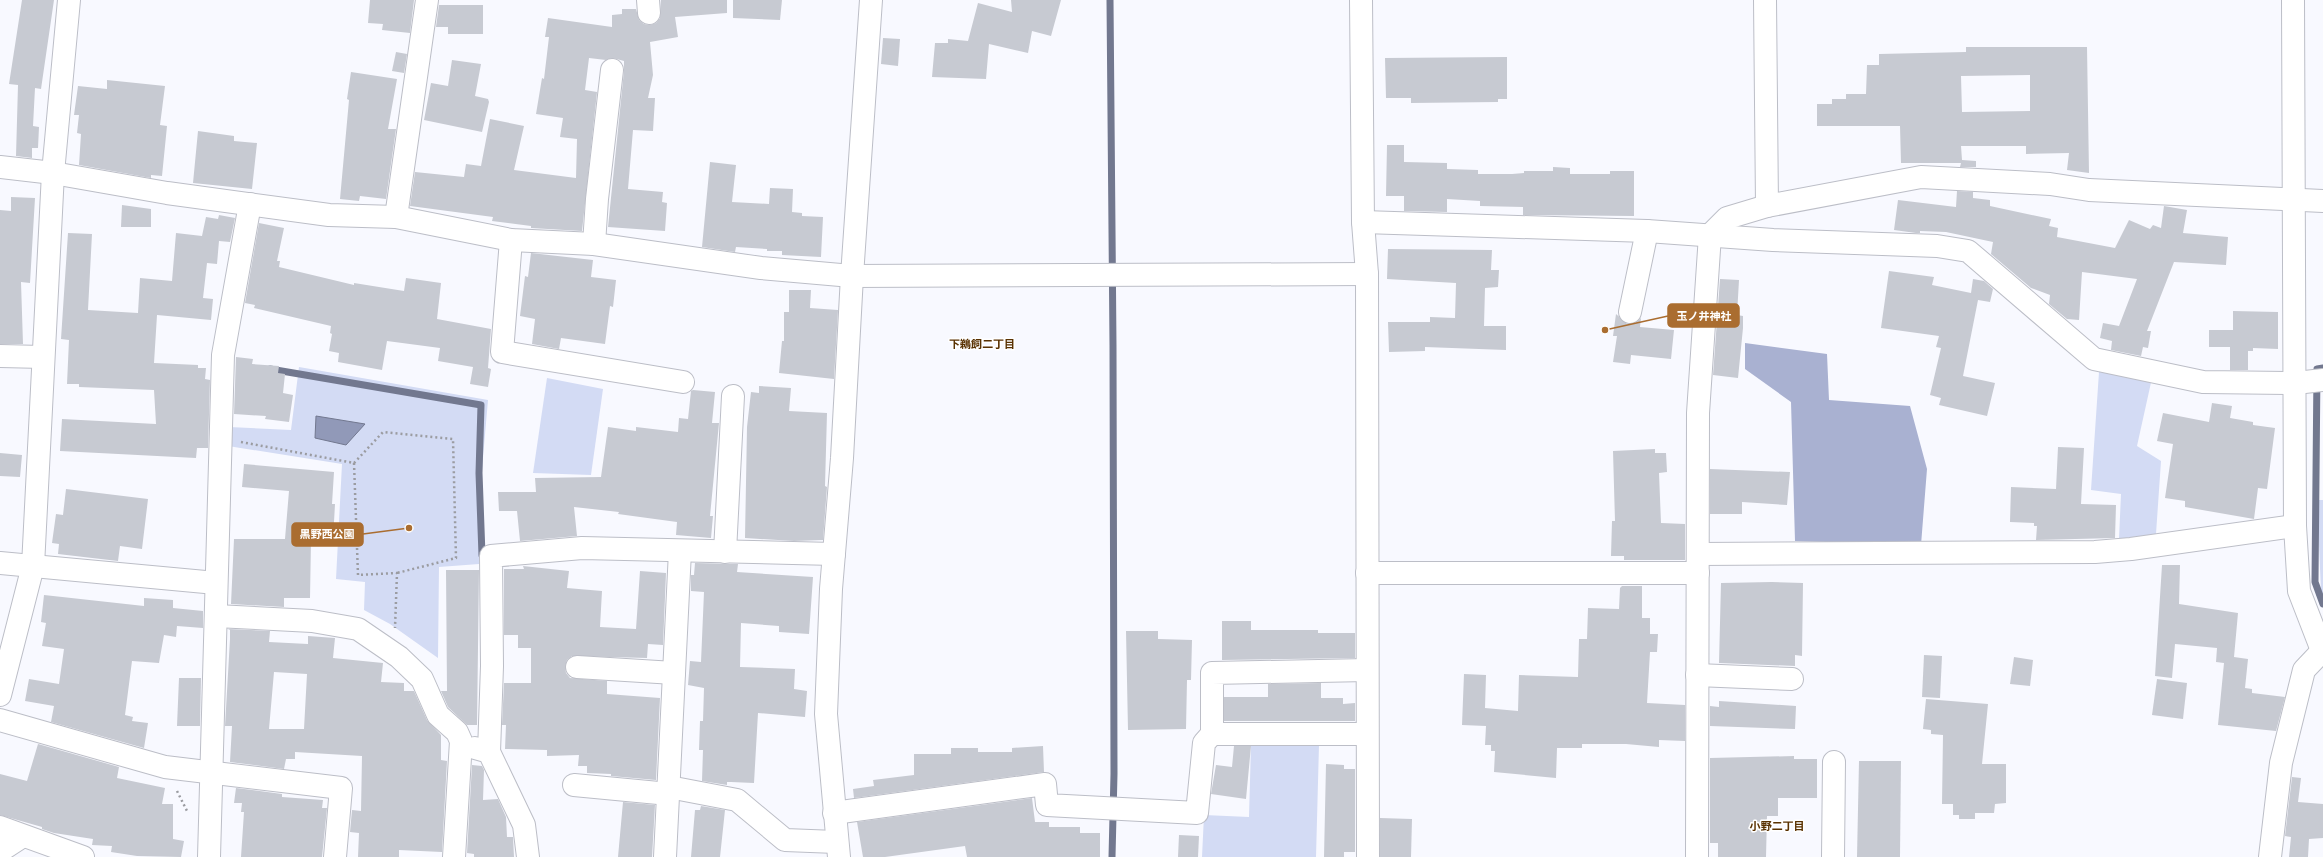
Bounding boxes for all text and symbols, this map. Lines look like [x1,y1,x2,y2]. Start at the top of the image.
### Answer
callout: 玉ノ井神社 [1668,304,1739,327]
text: 玉ノ井神社 [1677,309,1732,323]
district label: 下鵜飼二丁目 [949,337,1015,351]
callout: 黒野西公園 [292,523,363,546]
text: 黒野西公園 [300,527,355,541]
district label: 小野二丁目 [1750,819,1805,833]

